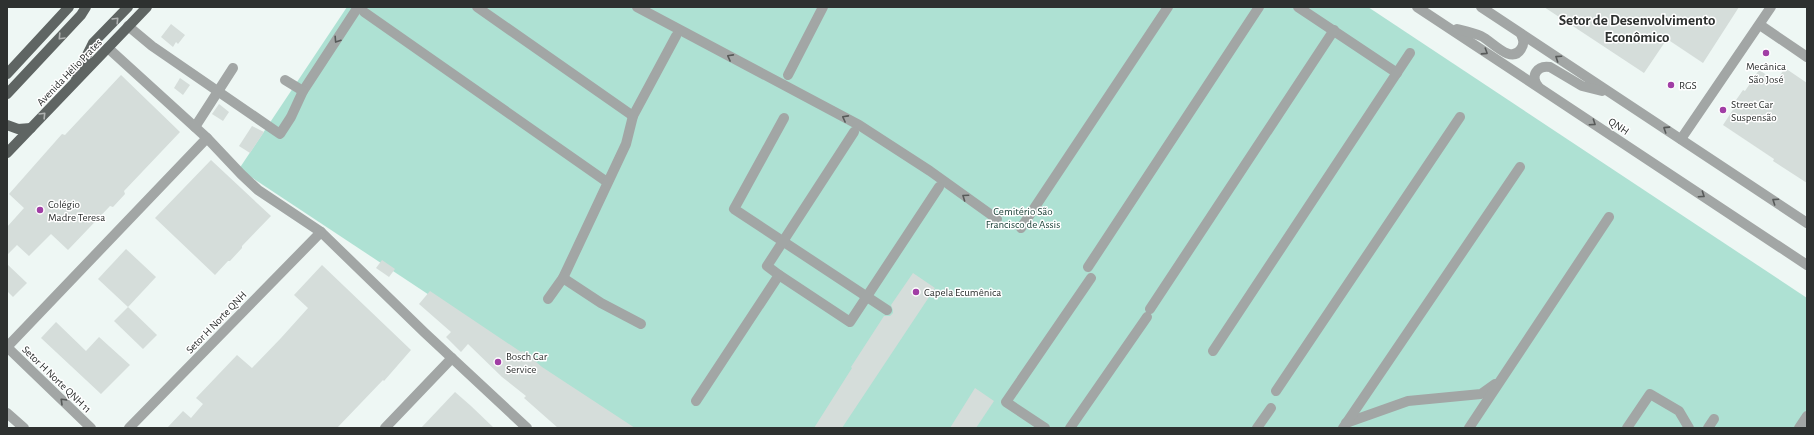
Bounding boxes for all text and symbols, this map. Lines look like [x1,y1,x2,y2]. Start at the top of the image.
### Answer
district label: Setor de Desenvolvimento Econômico [1559,13,1715,45]
one-way arrow [111,17,119,25]
one-way arrow [58,32,66,40]
one-way arrow [334,36,342,43]
street label: Avenida Hélio Prates [35,37,104,108]
one-way arrow [1481,47,1488,54]
marker: Mecânica São José [1761,48,1771,58]
one-way arrow [727,54,734,61]
one-way arrow [1555,56,1562,63]
place label: Mecânica São José [1746,61,1786,85]
marker: RGS [1666,80,1676,90]
place label: RGS [1679,80,1697,91]
place label: Street Car Suspensão [1731,99,1777,123]
marker: Street Car Suspensão [1718,105,1728,115]
one-way arrow [39,112,46,120]
one-way arrow [842,115,849,122]
street label: QNH [1606,116,1631,137]
one-way arrow [1589,118,1596,125]
one-way arrow [1663,127,1670,134]
one-way arrow [1697,190,1704,197]
one-way arrow [963,195,970,202]
place label: Colégio Madre Teresa [48,199,105,223]
one-way arrow [1772,199,1779,206]
marker: Colégio Madre Teresa [35,205,45,215]
park label: Cemitério São Francisco de Assis [986,206,1060,230]
marker: Capela Ecumênica [911,287,921,297]
place label: Capela Ecumênica [924,287,1001,298]
street label: Setor H Norte QNH [184,289,249,356]
street label: Setor H Norte QNH 11 [20,344,93,415]
place label: Bosch Car Service [506,351,548,375]
marker: Bosch Car Service [493,357,503,367]
one-way arrow [60,398,68,406]

